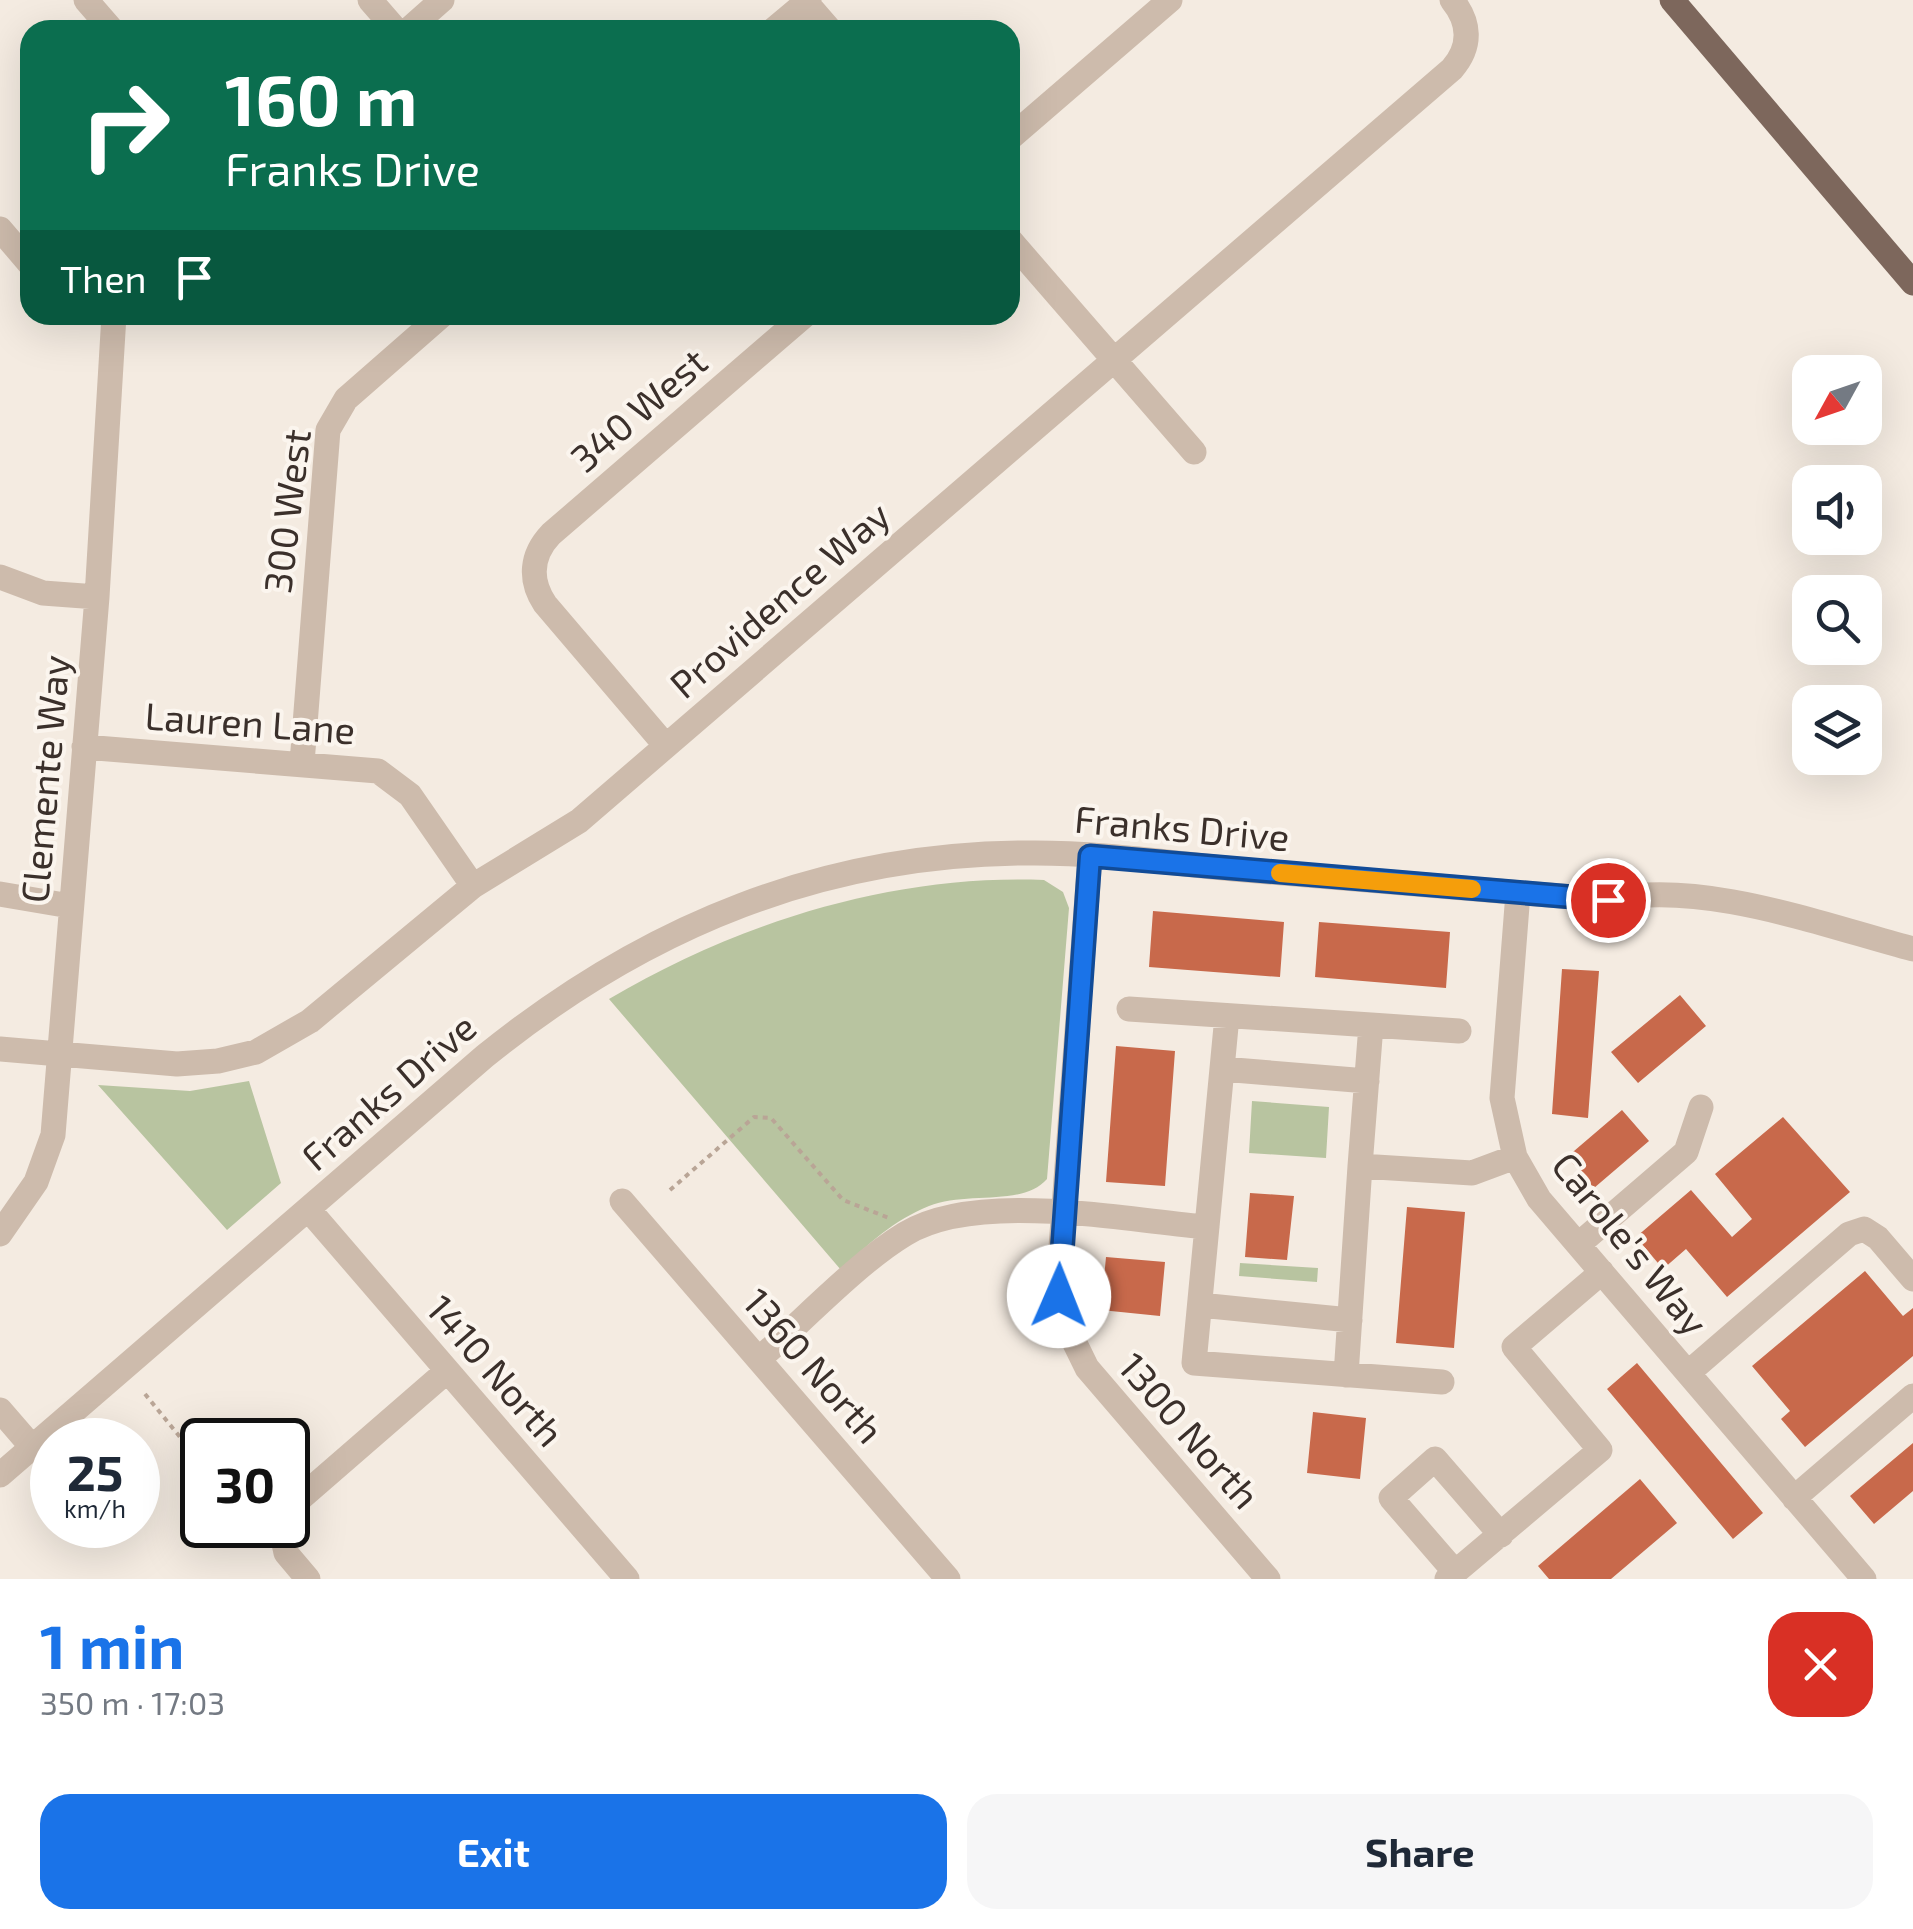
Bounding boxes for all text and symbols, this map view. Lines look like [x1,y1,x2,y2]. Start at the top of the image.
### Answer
text: 160 m [225,56,418,140]
icon: right [60,60,190,190]
text: Franks Drive [225,141,480,195]
icon: arrive [167,250,222,305]
text: Then [60,255,147,301]
street label: 340 West [561,338,715,480]
north arrow [1792,355,1882,445]
map controls [1792,355,1882,775]
street label: 300 West [253,427,319,595]
button: sound [1792,465,1882,555]
street label: Providence Way [660,491,898,707]
button: search [1792,575,1882,665]
street label: Clemente Way [10,653,78,905]
button: layers [1792,685,1882,775]
street label: Lauren Lane [143,692,357,752]
street label: Franks Drive [1073,795,1291,859]
pin [1566,858,1651,943]
icon: arrive [1581,873,1636,928]
street label: Franks Drive [292,1003,484,1179]
street label: Carole's Way [1543,1142,1719,1344]
position arrow [1007,1244,1111,1348]
street label: 1360 North [734,1278,894,1452]
street label: 1410 North [418,1285,574,1455]
street label: 1300 North [1110,1343,1270,1517]
speed limit sign: 30 [180,1418,310,1548]
text: 25 [67,1441,123,1501]
text: km/h [64,1493,126,1523]
text: 1 min [40,1609,184,1681]
button: close [1768,1612,1873,1717]
text: 350 m · 17:03 [40,1683,225,1721]
button: Exit [40,1794,947,1909]
button: Share [967,1794,1873,1909]

